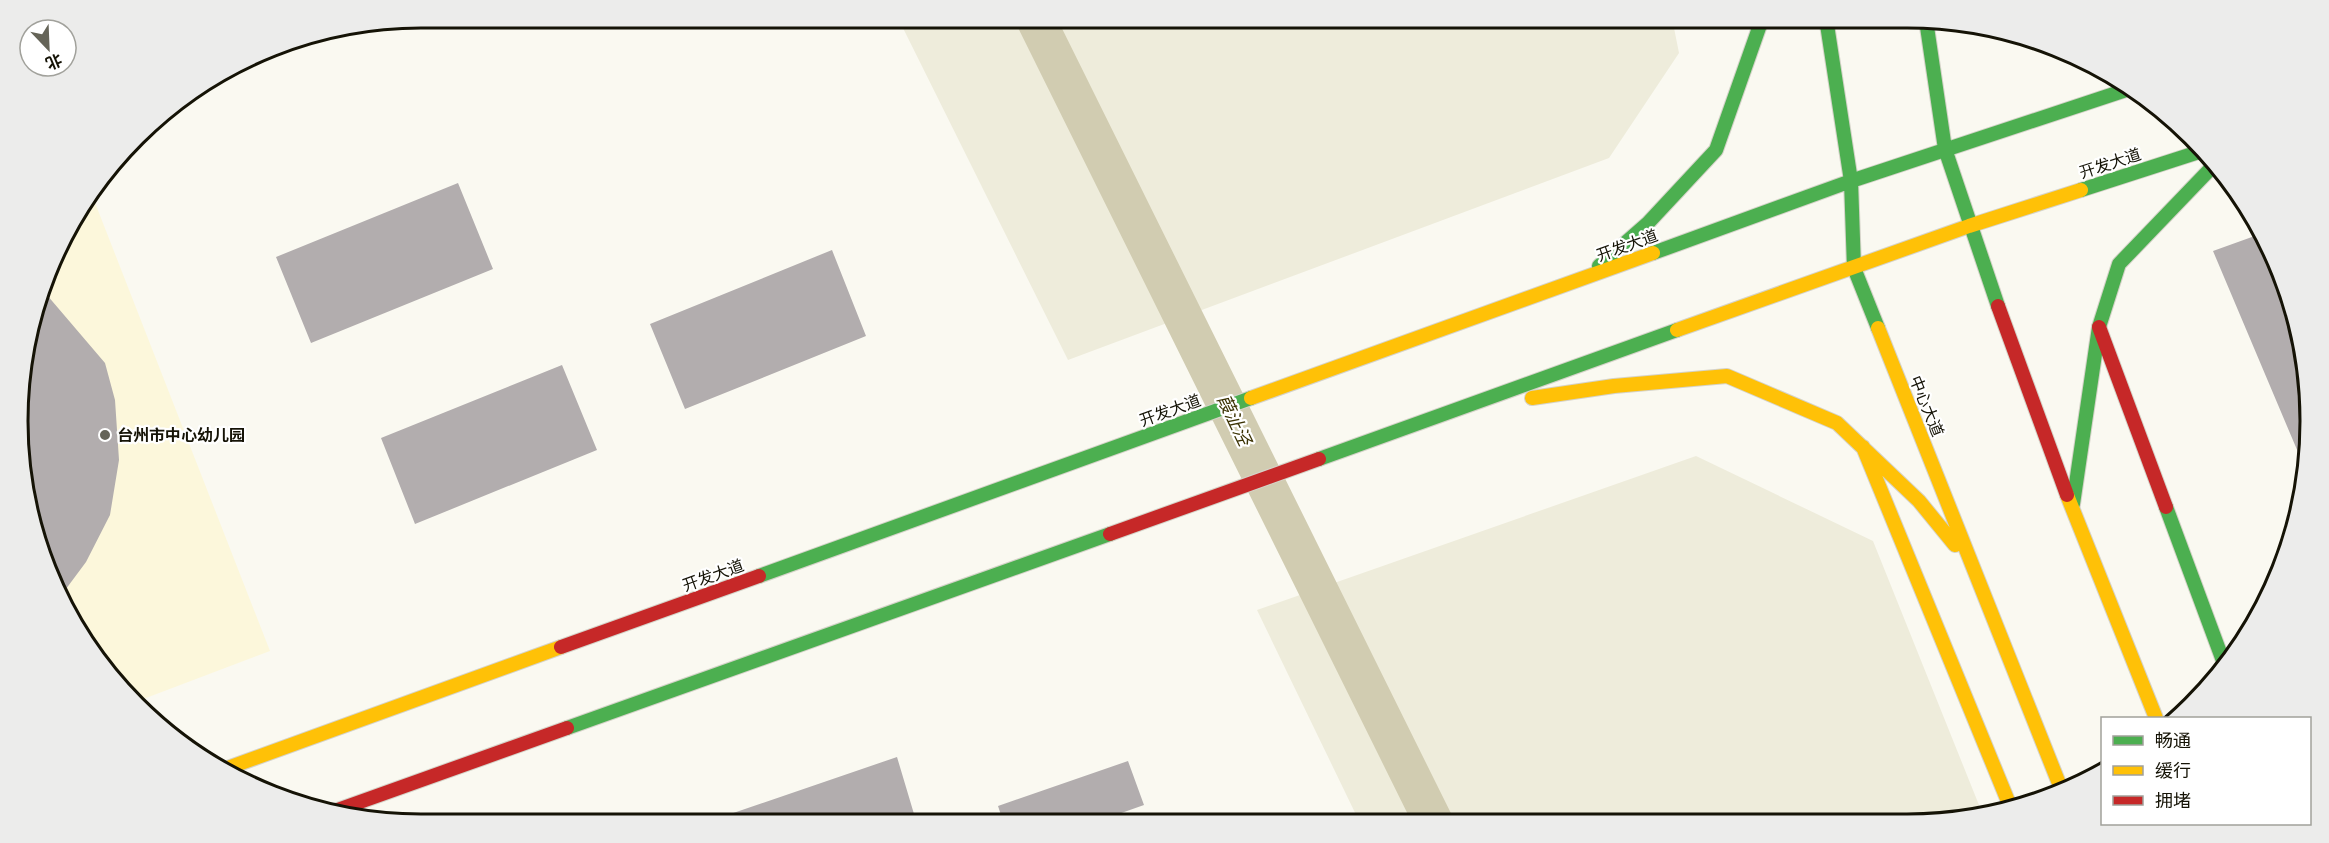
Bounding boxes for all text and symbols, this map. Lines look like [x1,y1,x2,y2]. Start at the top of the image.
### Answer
north arrow [18,18,78,78]
text: 北 [42,49,65,74]
street label: 开发大道 [2076,144,2144,183]
street label: 开发大道 [1594,225,1661,266]
street label: 中心大道 [1905,373,1948,440]
street label: 开发大道 [1137,390,1204,431]
water label: 葭沚泾 [1211,390,1257,451]
place label: 台州市中心幼儿园 [117,425,245,446]
marker: 台州市中心幼儿园 [98,428,112,442]
street label: 开发大道 [680,555,747,596]
legend [2101,717,2311,825]
text: 畅通 [2155,729,2191,753]
text: 缓行 [2155,759,2191,783]
text: 拥堵 [2155,789,2191,813]

